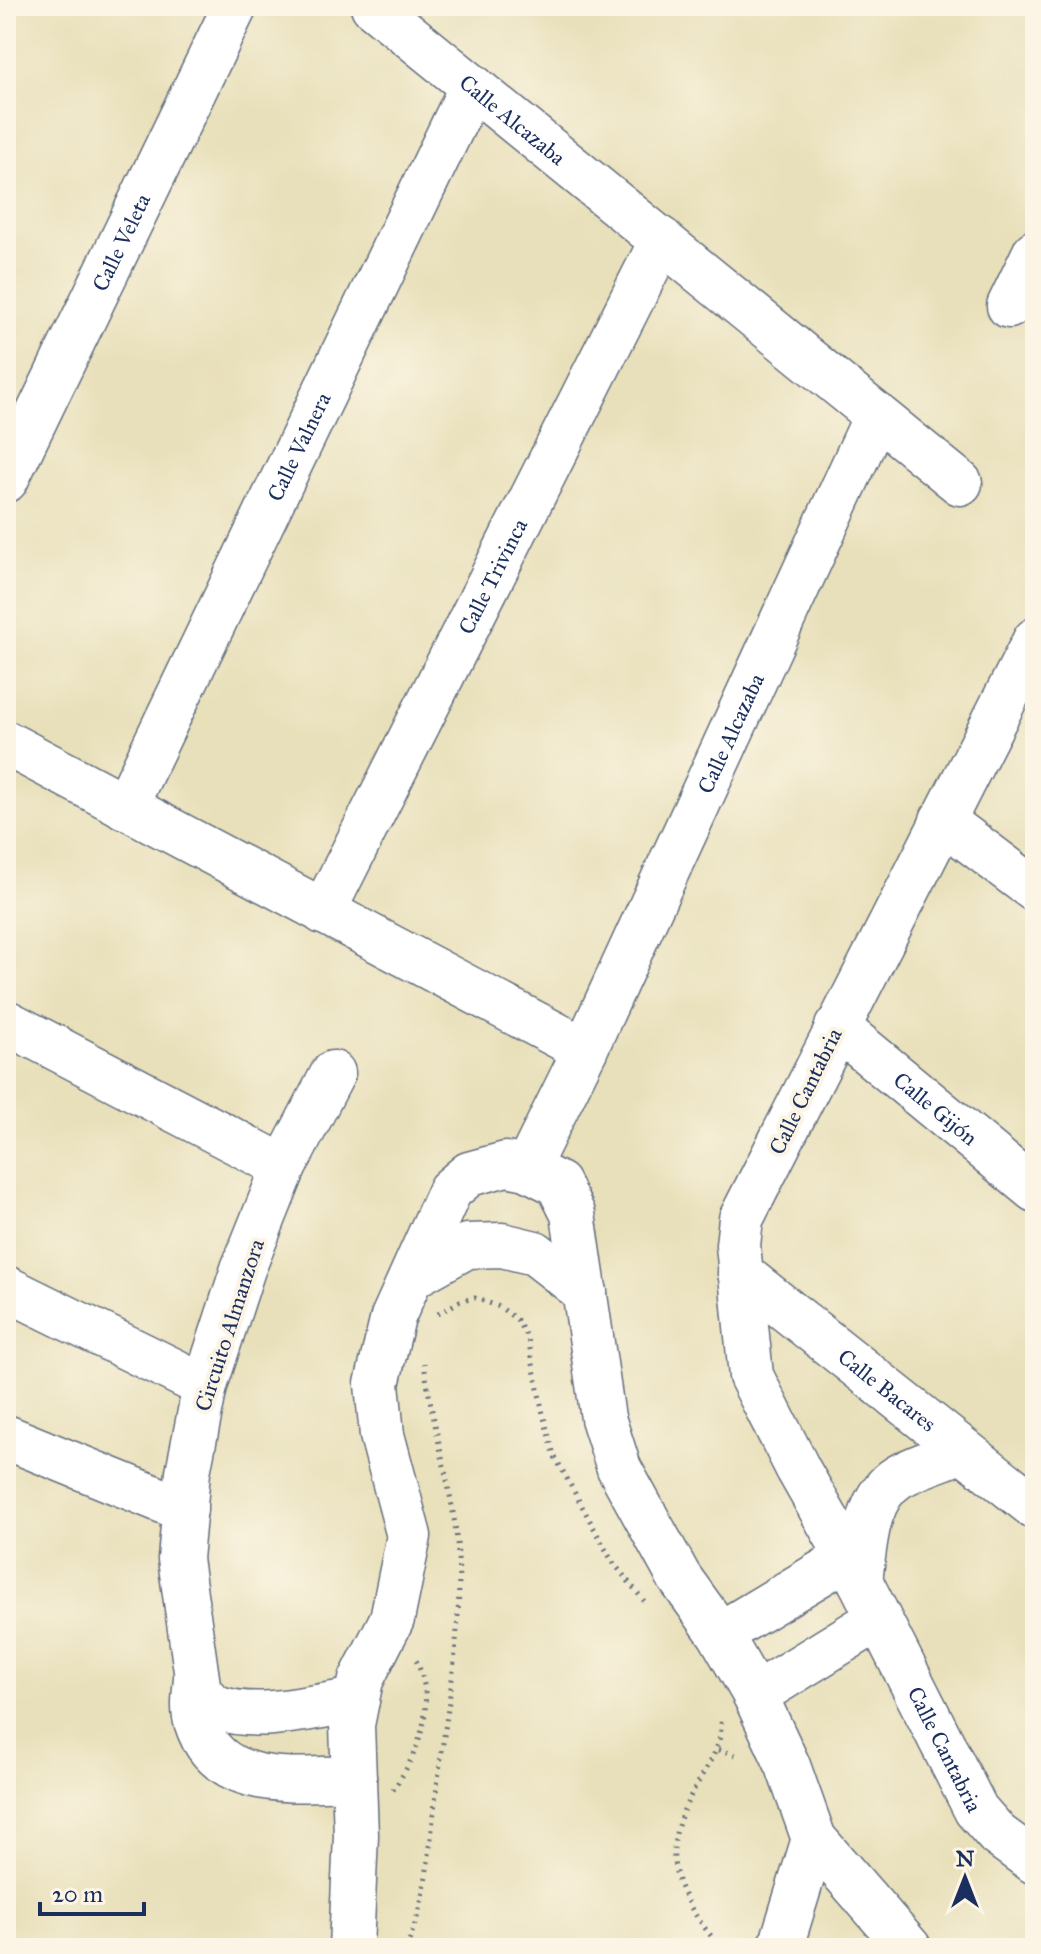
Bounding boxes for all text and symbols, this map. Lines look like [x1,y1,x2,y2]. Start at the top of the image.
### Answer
street label: Calle Alcazaba [454,69,571,171]
street label: Calle Veleta [86,189,157,296]
street label: Calle Valnera [261,387,337,506]
street label: Calle Trivinca [452,514,534,639]
street label: Calle Alcazaba [692,669,770,798]
street label: Calle Cantabria [763,1023,848,1159]
street label: Calle Gijón [888,1066,983,1151]
street label: Circuito Almanzora [189,1235,270,1415]
street label: Calle Bacares [832,1343,942,1437]
street label: Calle Cantabria [902,1682,988,1817]
north arrow [925,1838,1005,1918]
text: N [956,1845,975,1872]
scale bar [40,1866,144,1916]
text: 20 m [52,1879,103,1909]

